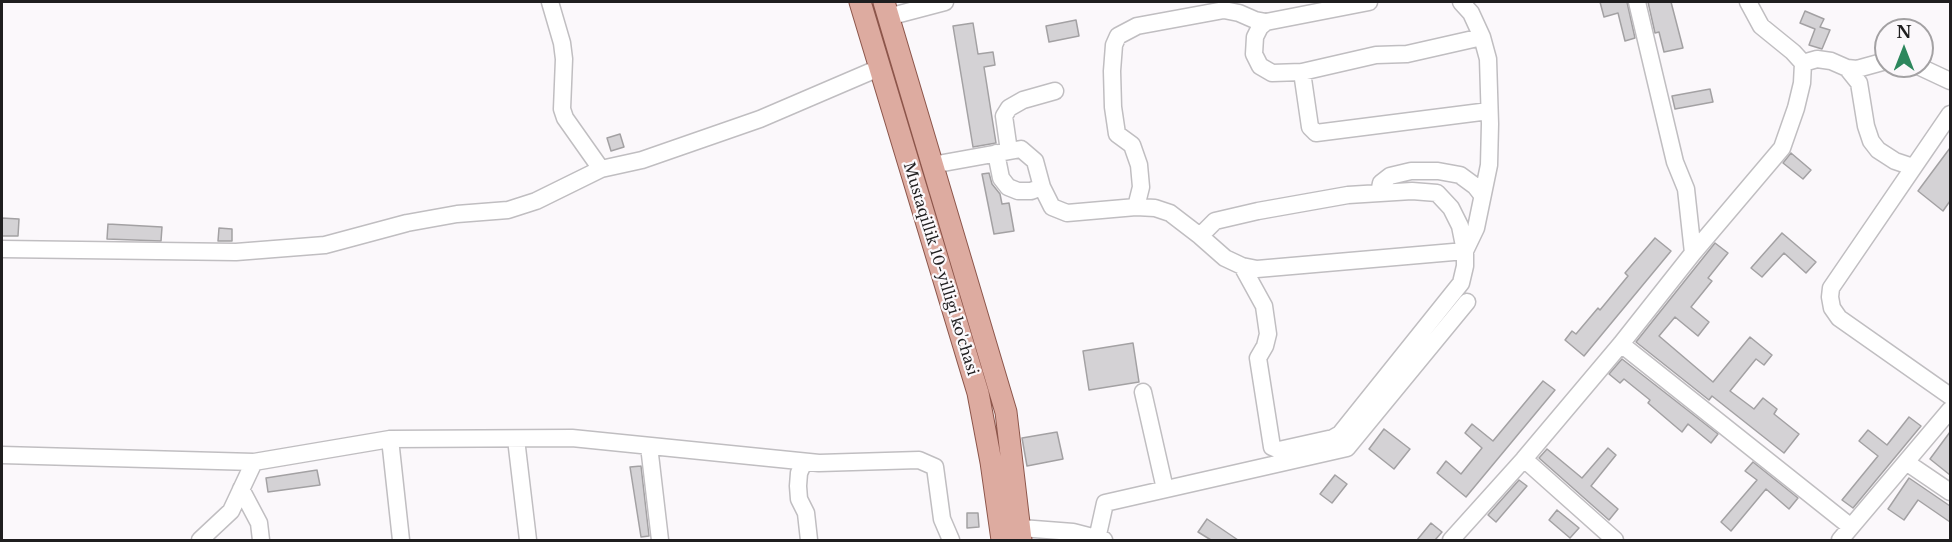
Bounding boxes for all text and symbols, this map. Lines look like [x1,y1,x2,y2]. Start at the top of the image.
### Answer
north arrow [1874,18,1934,78]
text: N [1896,22,1912,42]
street label: Mustaqillik 10-yilligi ko'chasi [899,160,981,378]

